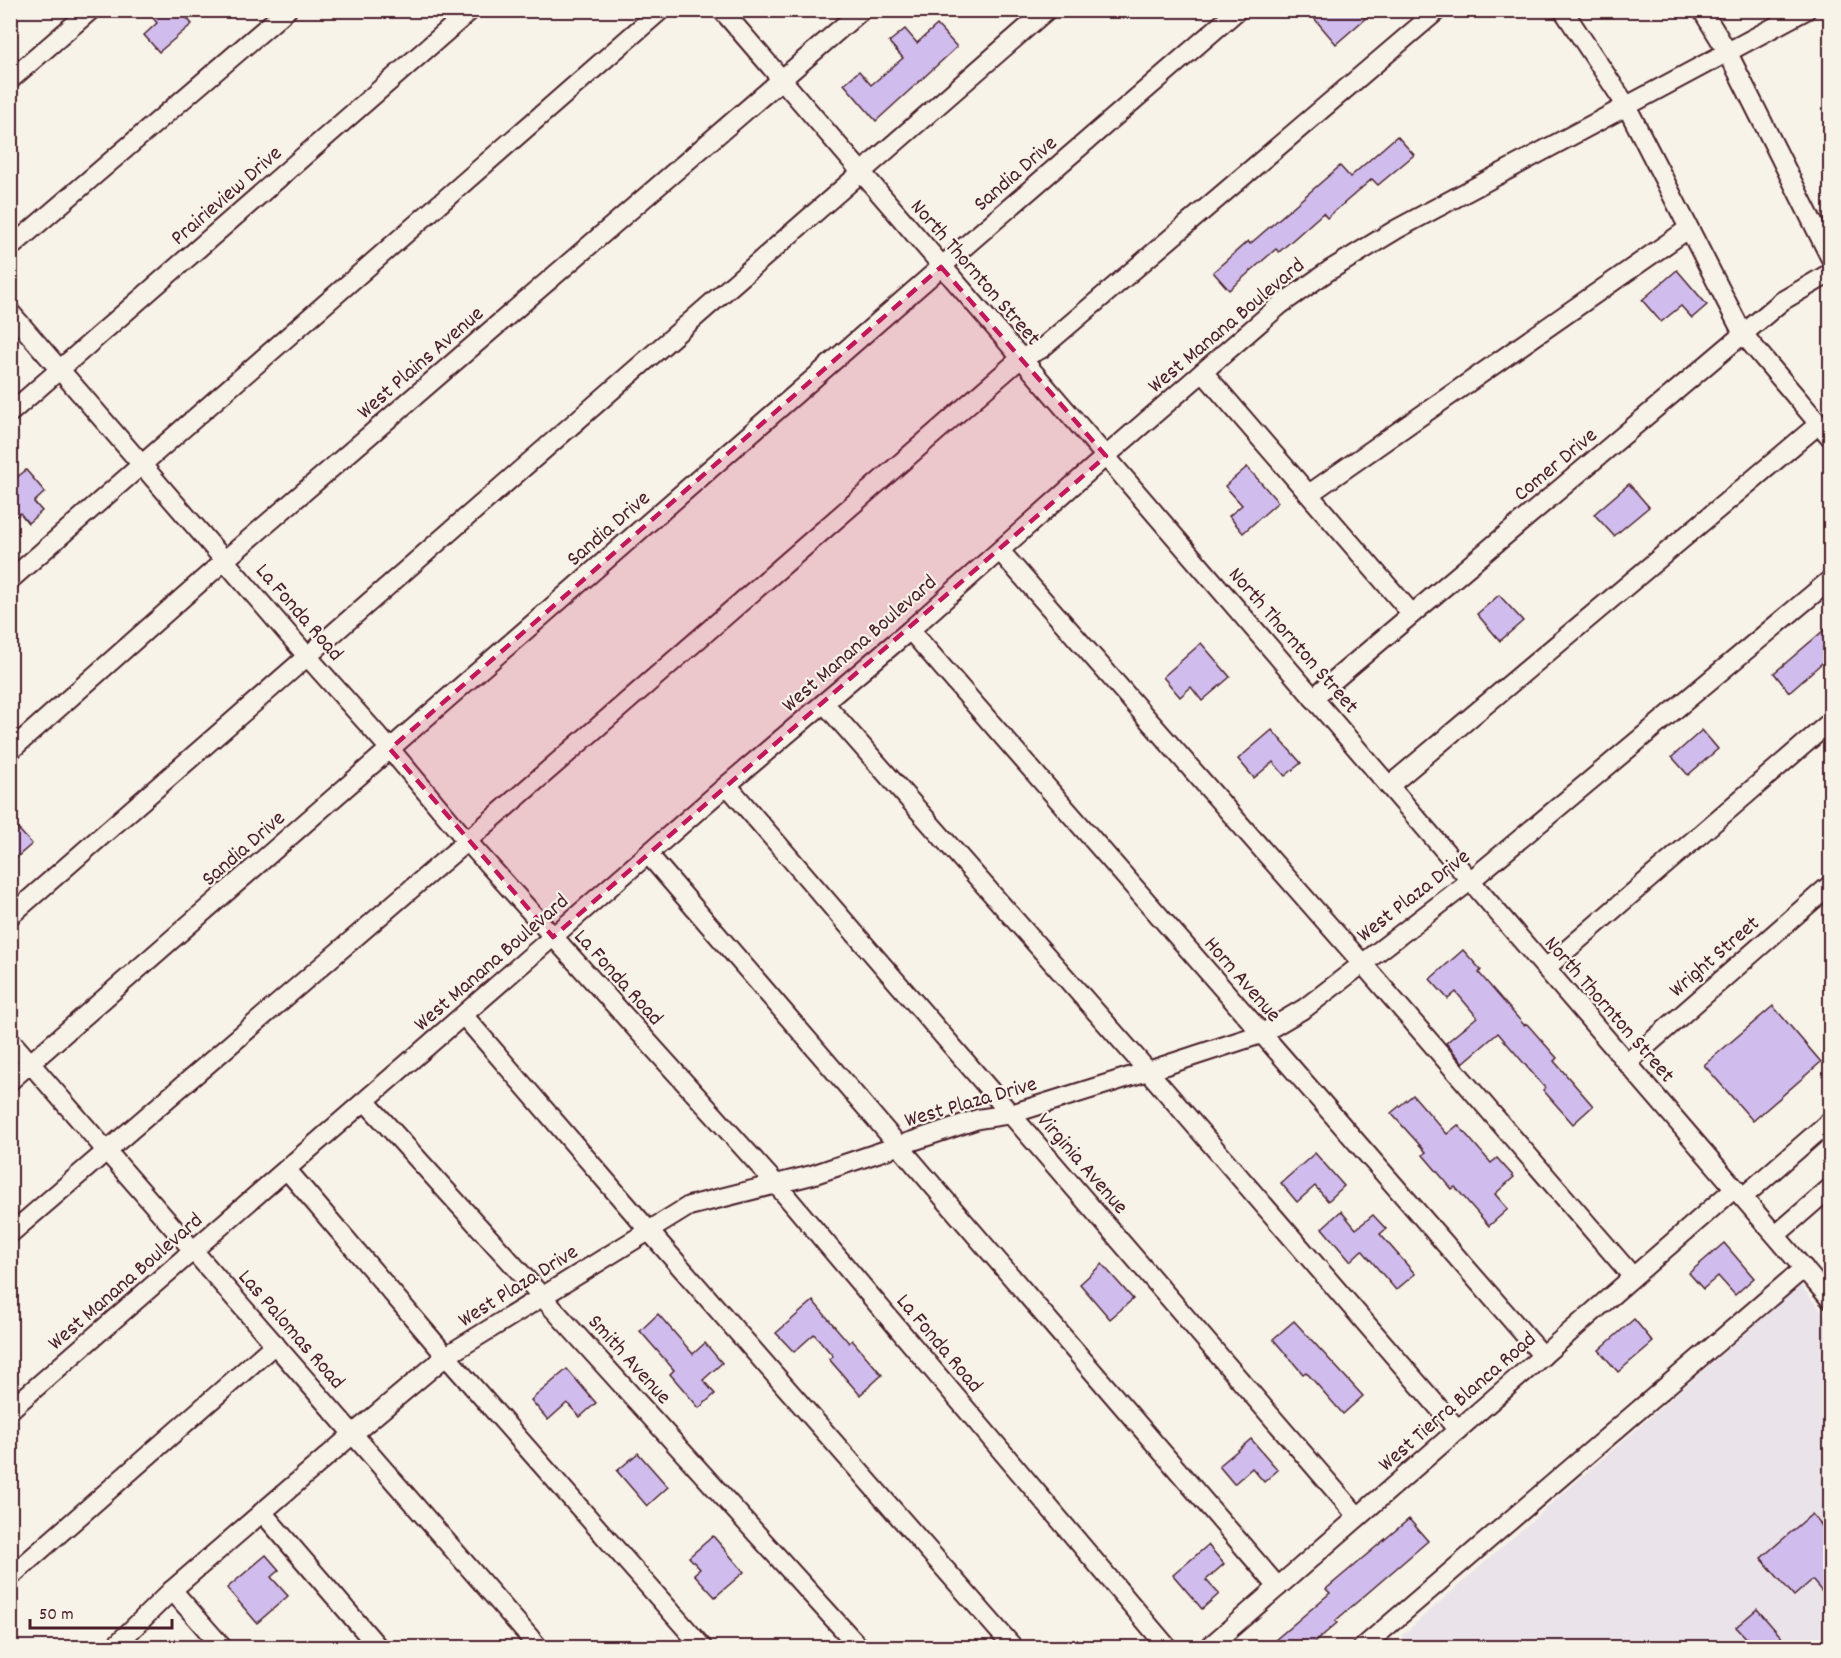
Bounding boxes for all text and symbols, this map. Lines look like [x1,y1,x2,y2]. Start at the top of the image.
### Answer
street label: Sandia Drive [968,129,1065,220]
street label: Prairieview Drive [165,139,290,254]
street label: North Thornton Street [902,193,1047,354]
street label: West Manana Boulevard [1142,252,1312,402]
street label: West Plains Avenue [351,300,491,427]
street label: Comer Drive [1508,421,1605,510]
street label: Sandia Drive [561,484,658,575]
street label: La Fonda Road [247,557,350,669]
street label: North Thornton Street [1220,561,1365,722]
street label: West Manana Boulevard [776,568,945,721]
street label: Sandia Drive [196,804,293,895]
street label: West Plaza Drive [1351,843,1477,951]
street label: West Manana Boulevard [408,887,577,1040]
street label: Wright Street [1663,909,1767,1006]
street label: La Fonda Road [565,923,669,1034]
street label: North Thornton Street [1536,930,1681,1091]
street label: Horn Avenue [1195,931,1287,1030]
street label: West Plaza Drive [901,1070,1041,1137]
street label: Virginia Avenue [1028,1107,1134,1222]
street label: West Manana Boulevard [42,1206,211,1359]
street label: West Plaza Drive [453,1238,585,1336]
street label: Las Palomas Road [230,1264,351,1397]
street label: La Fonda Road [888,1288,989,1401]
street label: Smith Avenue [579,1308,677,1412]
street label: West Tierra Blanca Road [1373,1325,1544,1480]
scale bar [30,1592,172,1630]
text: 50 m [39,1603,74,1628]

